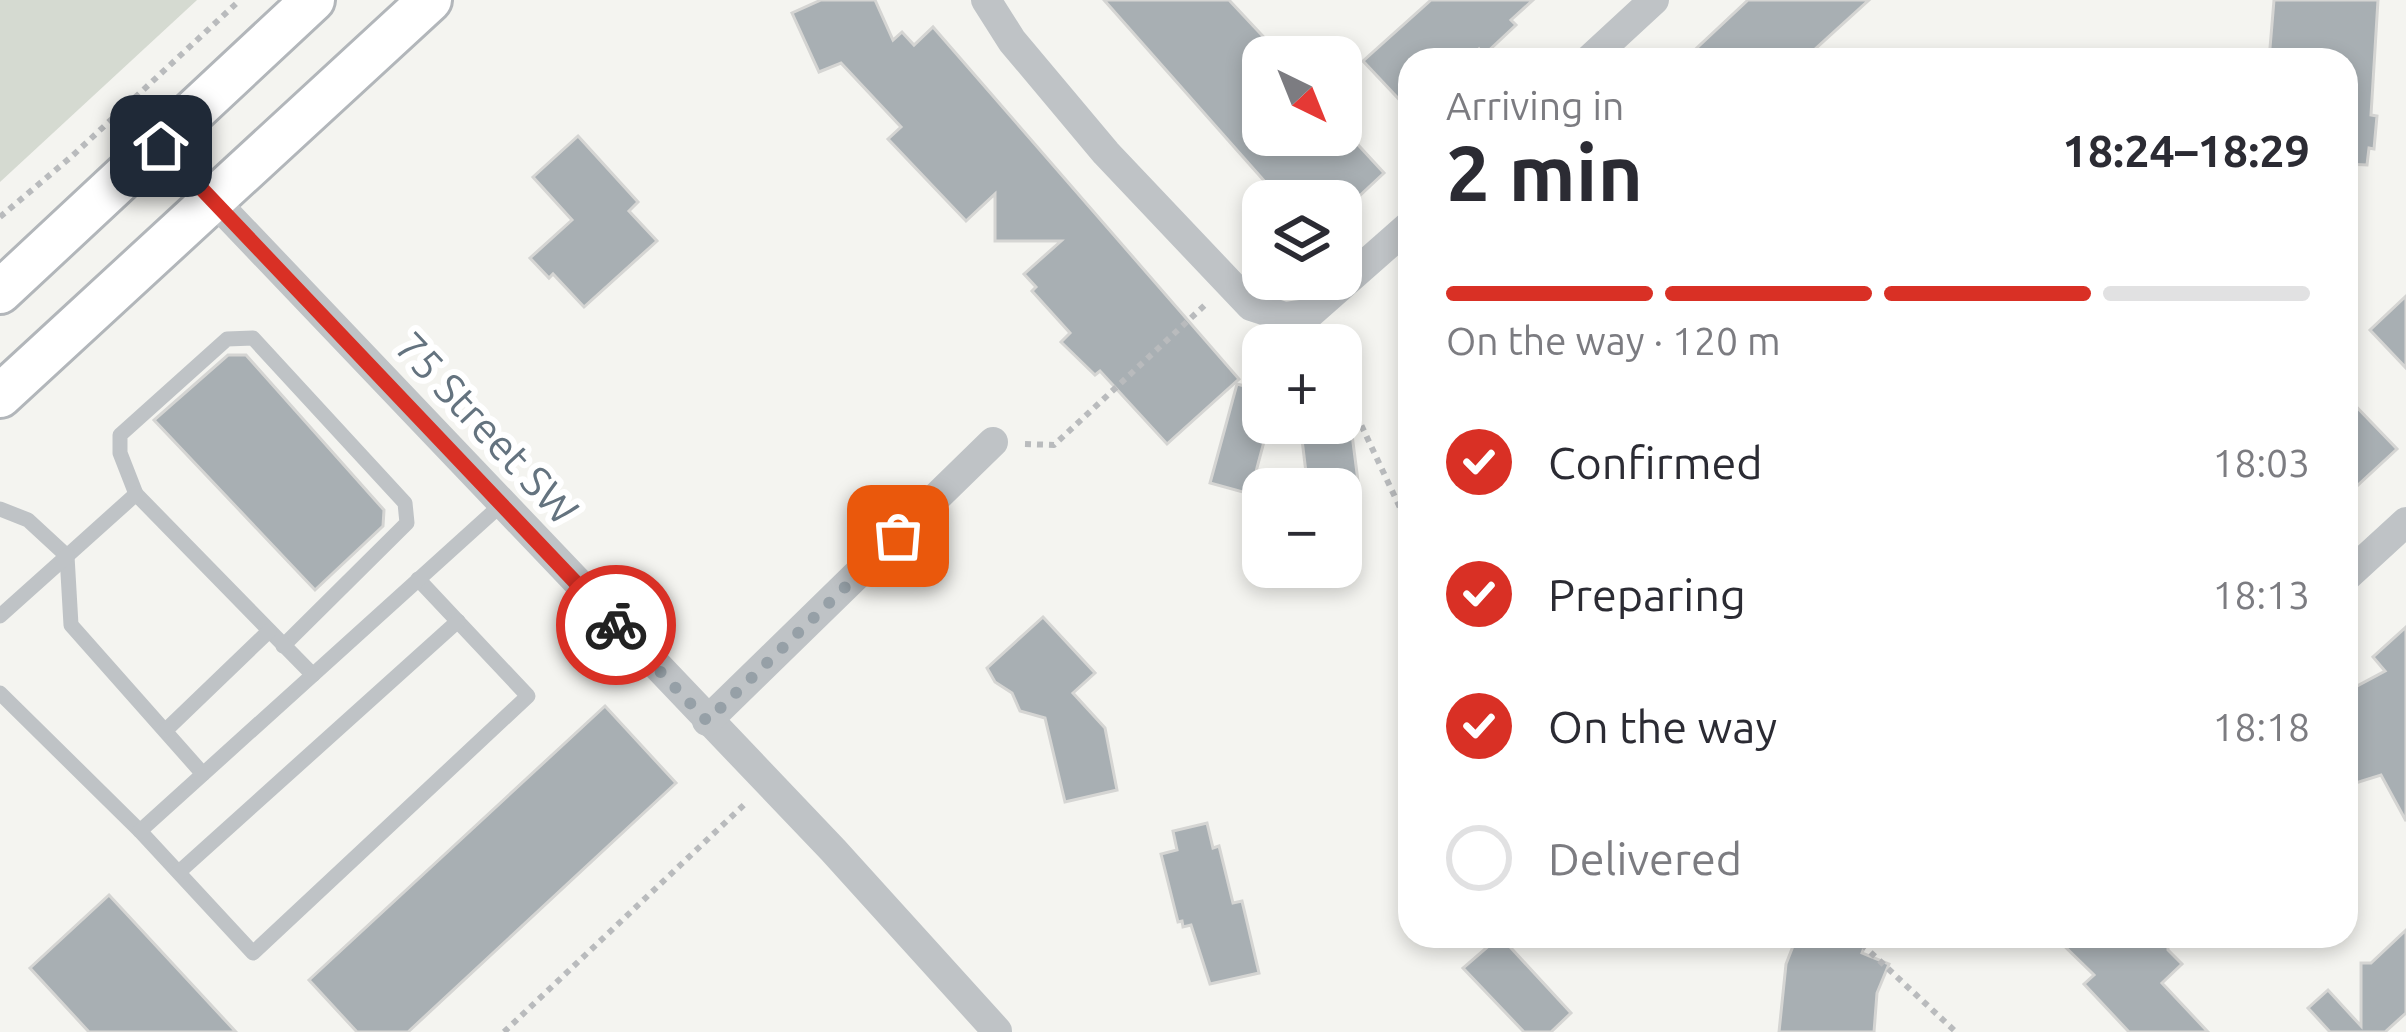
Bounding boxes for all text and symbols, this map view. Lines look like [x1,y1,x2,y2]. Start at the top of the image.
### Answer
north arrow [1242,36,1362,156]
map controls [1242,36,1362,588]
text: Arriving in [1446,84,1624,127]
pin [110,95,212,197]
icon: home [128,113,194,179]
text: 18:24–18:29 [2062,125,2310,176]
text: 2 min [1446,128,1643,216]
button: layers [1242,180,1362,300]
text: On the way · 120 m [1446,319,1781,362]
street label: 75 Street SW [387,322,588,533]
button: + [1242,324,1362,444]
icon: check [1446,429,1512,495]
text: Confirmed [1548,437,1763,488]
text: 18:03 [2212,441,2310,484]
button: − [1242,468,1362,588]
pin [847,485,949,587]
icon: bag [865,503,931,569]
icon: check [1446,561,1512,627]
courier [556,565,676,685]
text: Preparing [1548,569,1746,620]
text: 18:13 [2212,573,2310,616]
icon: bike [583,592,649,658]
icon: check [1446,693,1512,759]
text: On the way [1548,701,1777,752]
text: 18:18 [2212,705,2310,748]
text: Delivered [1548,833,1742,884]

